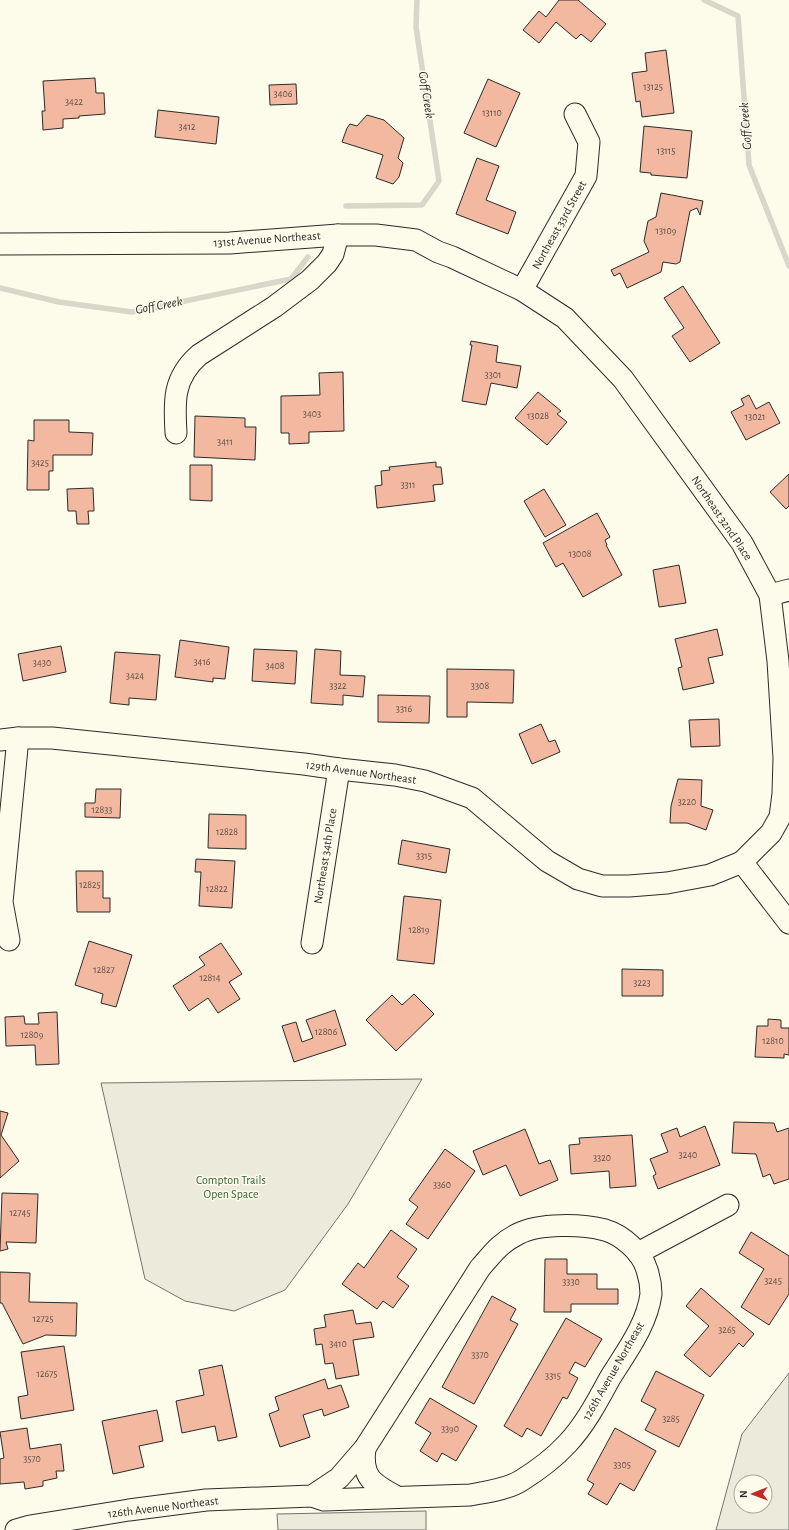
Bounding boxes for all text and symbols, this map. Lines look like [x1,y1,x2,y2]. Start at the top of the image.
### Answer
water label: Goff Creek [416,70,436,120]
house number: 13125 [643,82,663,92]
house number: 3406 [274,89,293,99]
house number: 3422 [65,97,83,107]
water label: Goff Creek [738,102,754,150]
house number: 13110 [482,108,502,118]
house number: 3412 [179,122,196,132]
house number: 13115 [657,146,675,156]
street label: Northeast 33rd Street [530,179,588,271]
house number: 13109 [656,226,677,236]
street label: 131st Avenue Northeast [213,229,321,249]
water label: Goff Creek [134,295,184,317]
house number: 3301 [485,370,501,380]
house number: 3403 [303,409,321,419]
house number: 13028 [527,411,549,421]
house number: 13021 [745,412,765,422]
house number: 3411 [217,437,233,447]
house number: 3425 [31,458,49,468]
street label: Northeast 32nd Place [689,474,755,562]
house number: 3311 [400,480,416,490]
house number: 13008 [569,549,592,559]
house number: 3416 [193,657,211,667]
house number: 3430 [33,658,51,668]
house number: 3408 [266,661,285,671]
house number: 3424 [126,671,144,681]
house number: 3322 [329,681,347,691]
house number: 3308 [471,681,489,691]
house number: 3316 [396,704,412,714]
street label: 129th Avenue Northeast [305,758,417,786]
house number: 3220 [678,797,696,807]
house number: 12833 [92,805,112,815]
street label: Northeast 34th Place [312,807,338,905]
house number: 12828 [216,827,238,837]
house number: 3315 [416,851,432,861]
house number: 12825 [79,880,101,890]
house number: 12822 [206,884,228,894]
house number: 12819 [409,925,430,935]
house number: 12827 [93,965,115,975]
house number: 12814 [200,973,221,983]
house number: 3223 [633,978,651,988]
house number: 12806 [315,1027,338,1037]
house number: 12809 [21,1030,44,1040]
house number: 12810 [762,1036,784,1046]
house number: 3240 [679,1150,697,1160]
house number: 3320 [593,1153,611,1163]
park label: Compton Trails Open Space [196,1174,266,1200]
house number: 3360 [433,1180,451,1190]
house number: 12745 [9,1208,31,1218]
house number: 3245 [764,1276,782,1286]
house number: 3330 [562,1277,580,1287]
house number: 12725 [33,1314,53,1324]
street label: 126th Avenue Northeast [580,1320,646,1422]
house number: 3265 [718,1325,736,1335]
house number: 3410 [329,1339,347,1349]
house number: 3370 [471,1350,489,1360]
house number: 12675 [36,1369,58,1379]
house number: 3315 [545,1371,561,1381]
house number: 3285 [662,1414,680,1424]
house number: 3390 [441,1424,459,1434]
house number: 3570 [23,1454,41,1464]
house number: 3305 [613,1460,631,1470]
north arrow [733,1474,773,1514]
text: N [738,1490,749,1498]
street label: 126th Avenue Northeast [107,1494,219,1520]

